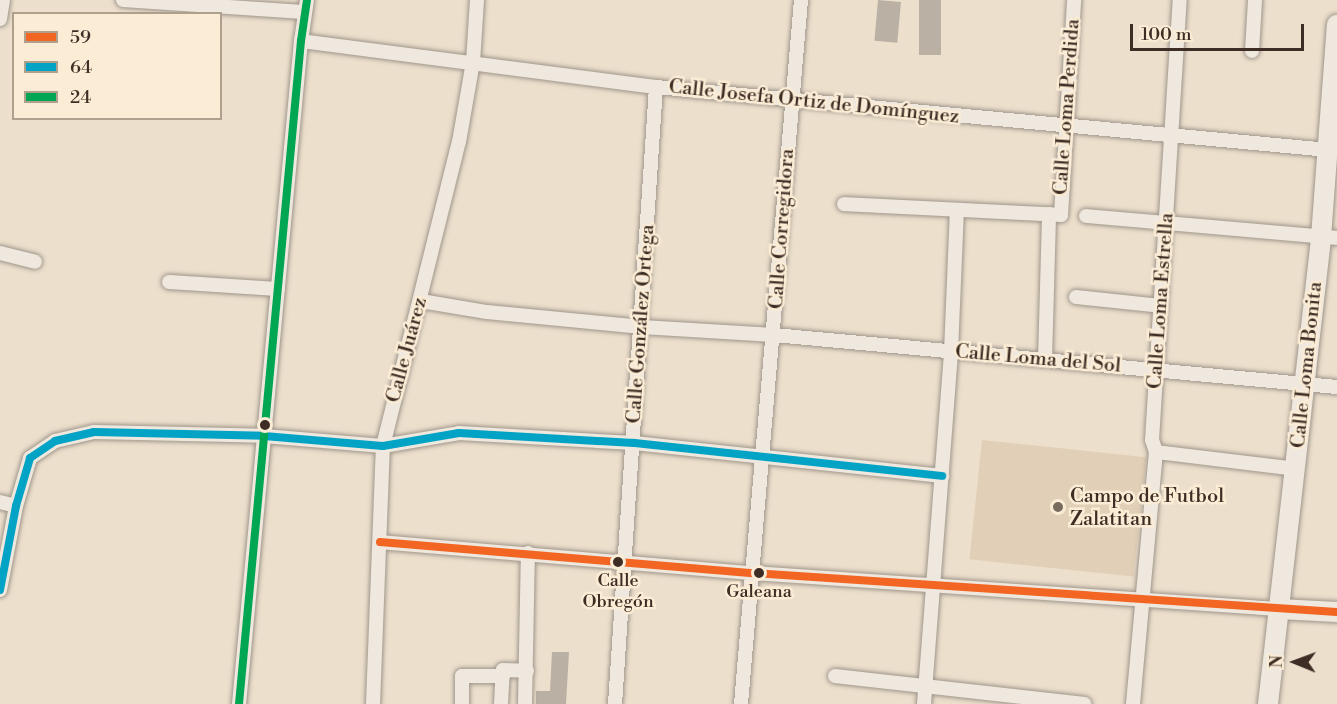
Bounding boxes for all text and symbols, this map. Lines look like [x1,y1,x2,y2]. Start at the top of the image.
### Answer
legend [12,12,222,120]
scale bar [1133,12,1307,50]
street label: Calle Loma Perdida [1049,18,1085,196]
text: 100 m [1141,23,1192,46]
text: 59 [70,26,91,49]
text: 64 [70,56,92,79]
street label: Calle Josefa Ortiz de Domínguez [667,75,961,129]
text: 24 [70,86,91,109]
street label: Calle Corregidora [764,148,800,310]
street label: Calle Loma Estrella [1143,212,1179,390]
street label: Calle González Ortega [622,224,660,424]
street label: Calle Loma Bonita [1286,281,1328,449]
street label: Calle Juárez [381,295,433,405]
street label: Calle Loma del Sol [954,340,1122,378]
unlabelled marker [259,419,271,431]
place label: Campo de Futbol Zalatitan [1070,484,1224,531]
marker: Campo de Futbol Zalatitan [1051,500,1065,514]
marker: Calle Obregón [612,556,624,568]
marker: Galeana [753,567,765,579]
place label: Calle Obregón [582,571,654,614]
place label: Galeana [726,581,792,603]
north arrow [1265,632,1325,692]
text: N [1267,655,1287,668]

